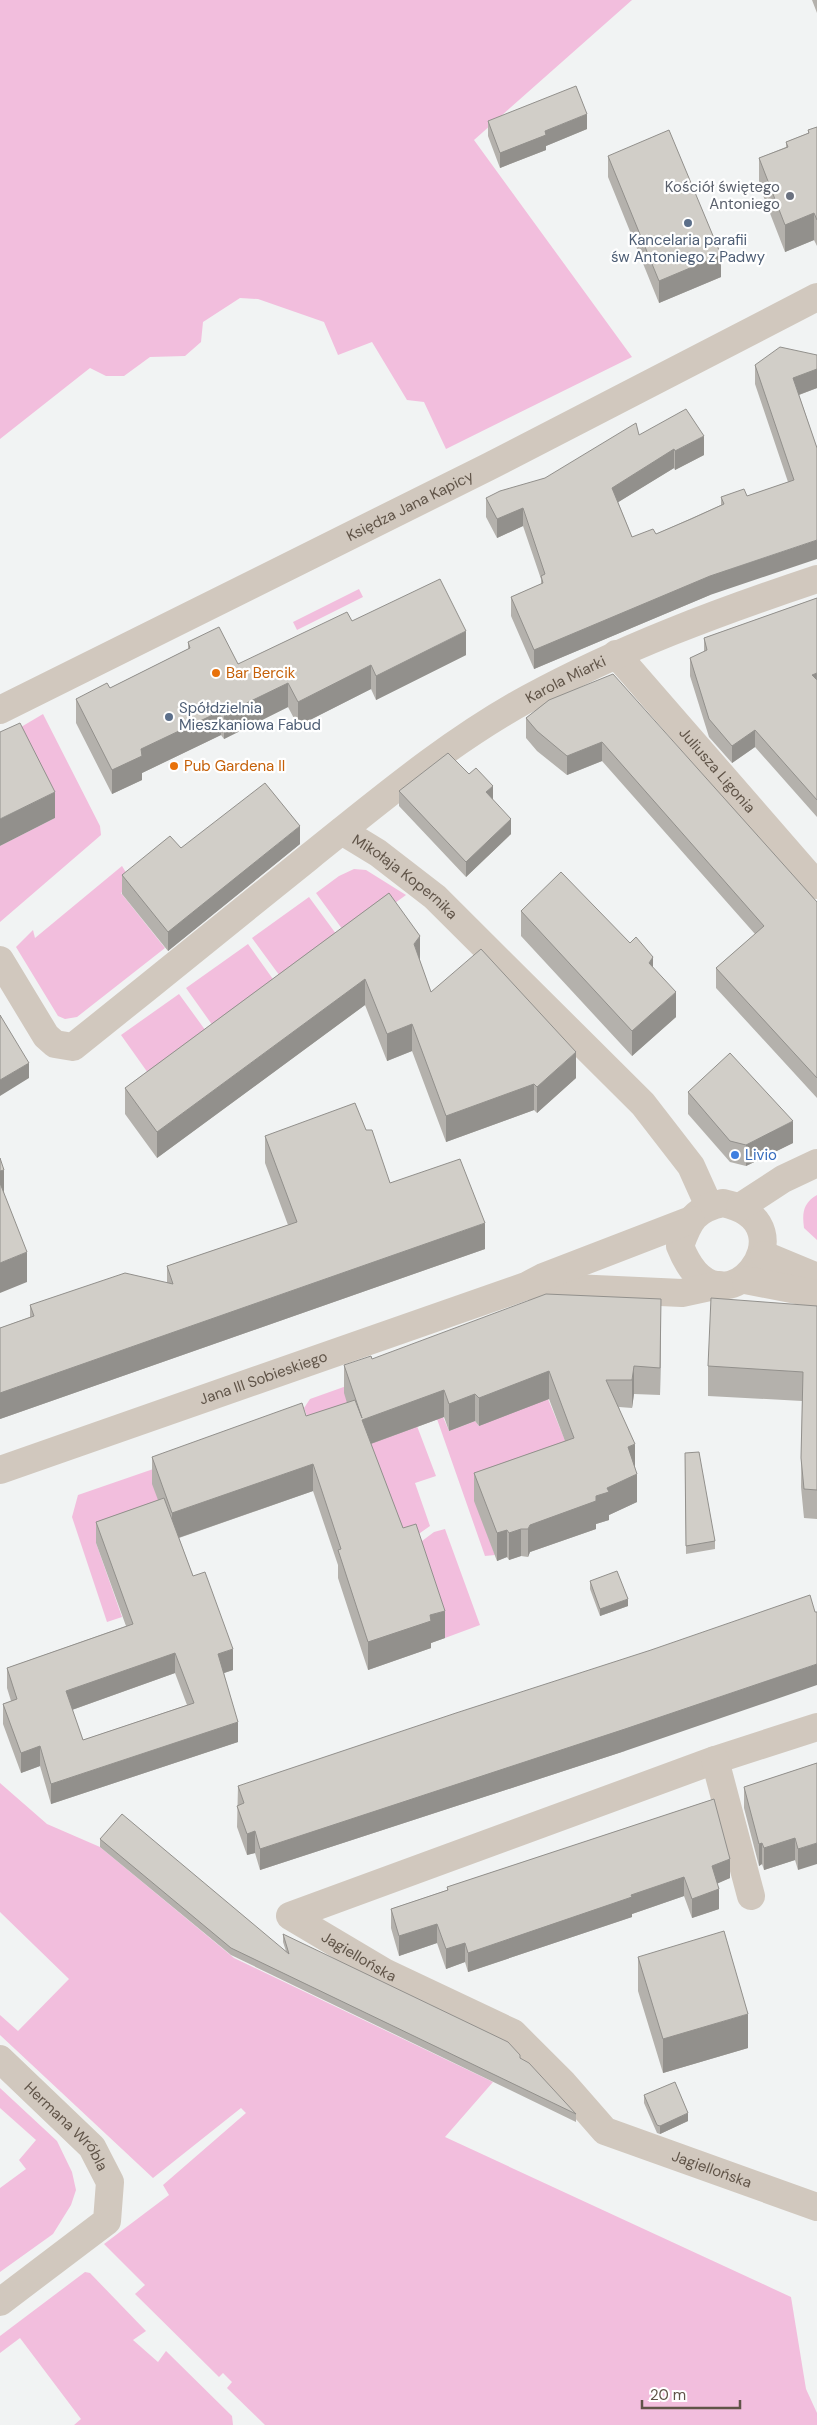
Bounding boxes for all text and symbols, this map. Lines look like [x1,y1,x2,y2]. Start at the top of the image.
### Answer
place label: Kościół świętego Antoniego [665,177,780,214]
marker: Kościół świętego Antoniego [784,190,796,202]
marker: Kancelaria parafii św Antoniego z Padwy [682,217,694,229]
place label: Kancelaria parafii św Antoniego z Padwy [611,230,766,267]
street label: Księdza Jana Kapicy [343,465,478,546]
street label: Karola Miarki [522,651,609,708]
place label: Bar Bercik [226,663,296,683]
marker: Bar Bercik [210,667,222,679]
place label: Spółdzielnia Mieszkaniowa Fabud [179,698,321,735]
marker: Spółdzielnia Mieszkaniowa Fabud [163,711,175,723]
street label: Juliusza Ligonia [674,723,760,817]
place label: Pub Gardena II [184,756,285,776]
marker: Pub Gardena II [168,760,180,772]
street label: Mikołaja Kopernika [349,830,462,924]
place label: Livio [745,1145,777,1165]
marker: Livio [729,1149,741,1161]
street label: Jana III Sobieskiego [197,1346,330,1409]
street label: Jagiellońska [318,1927,400,1986]
street label: Hermana Wróbla [20,2077,113,2174]
street label: Jagiellońska [669,2146,755,2193]
scale bar [642,2378,740,2410]
text: 20 m [650,2385,686,2405]

